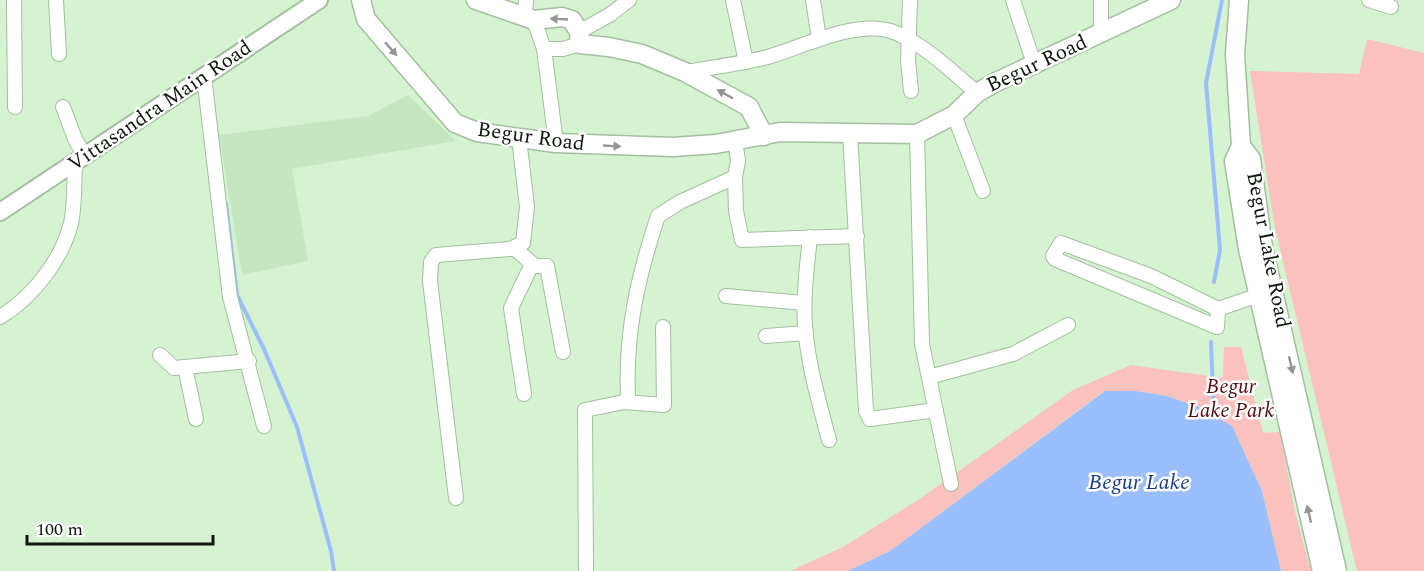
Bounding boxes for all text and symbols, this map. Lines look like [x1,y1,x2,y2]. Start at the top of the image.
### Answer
one-way arrow [550,14,569,24]
street label: Begur Road [981,27,1093,101]
street label: Vittasandra Main Road [61,32,259,180]
one-way arrow [384,41,397,56]
one-way arrow [717,90,734,100]
street label: Begur Road [475,114,587,160]
one-way arrow [603,141,622,150]
street label: Begur Lake Road [1237,169,1299,331]
one-way arrow [1287,356,1296,375]
park label: Begur Lake Park [1188,371,1275,427]
water label: Begur Lake [1088,466,1190,499]
one-way arrow [1304,504,1313,523]
scale bar [27,508,213,546]
text: 100 m [36,516,83,543]

